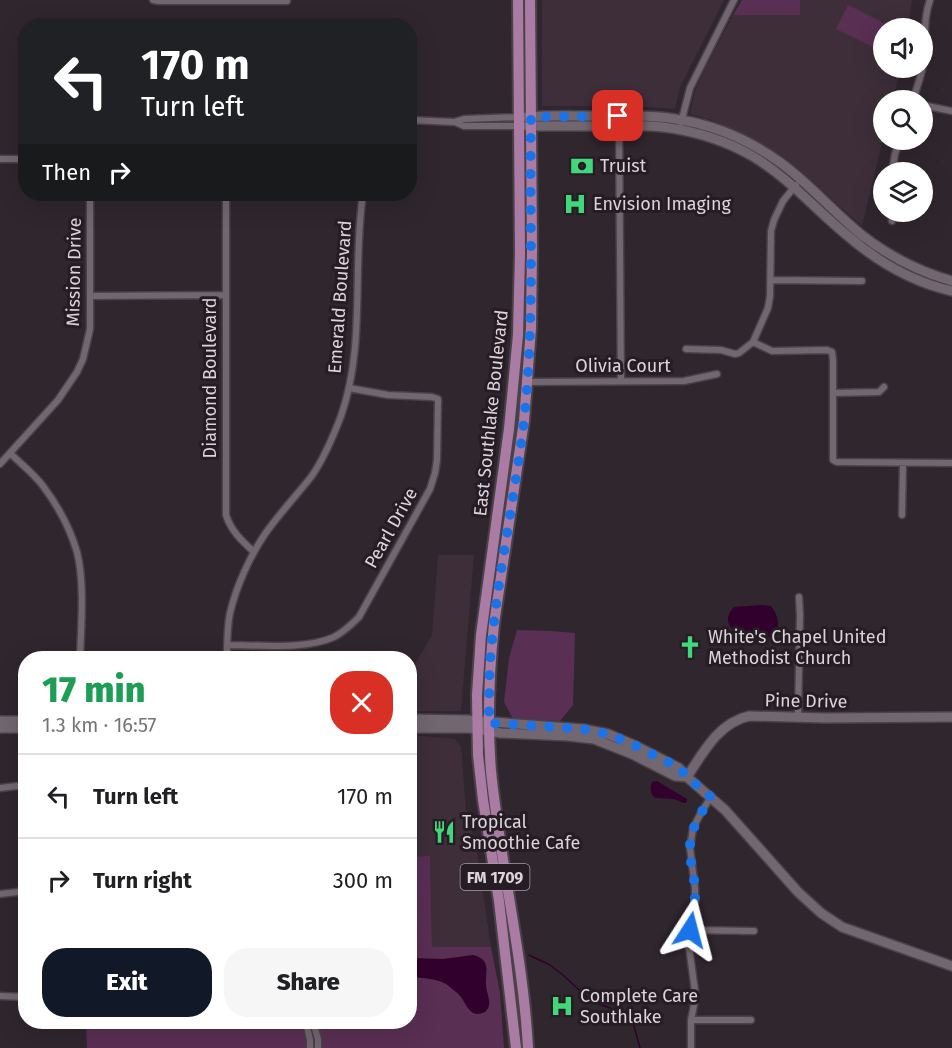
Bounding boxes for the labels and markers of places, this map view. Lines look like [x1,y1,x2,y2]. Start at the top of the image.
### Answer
pin [592,90,643,141]
bank icon: Truist [569,153,595,179]
place label: Truist [600,155,647,177]
hospital icon: Envision Imaging [562,191,588,217]
place label: Envision Imaging [593,193,731,215]
place label: White's Chapel United Methodist Church [708,626,886,669]
church icon: White's Chapel United Methodist Church [677,634,703,660]
place label: Tropical Smoothie Cafe [462,811,580,854]
restaurant icon: Tropical Smoothie Cafe [431,819,457,845]
place label: Complete Care Southlake [580,985,698,1028]
hospital icon: Complete Care Southlake [549,993,575,1019]

